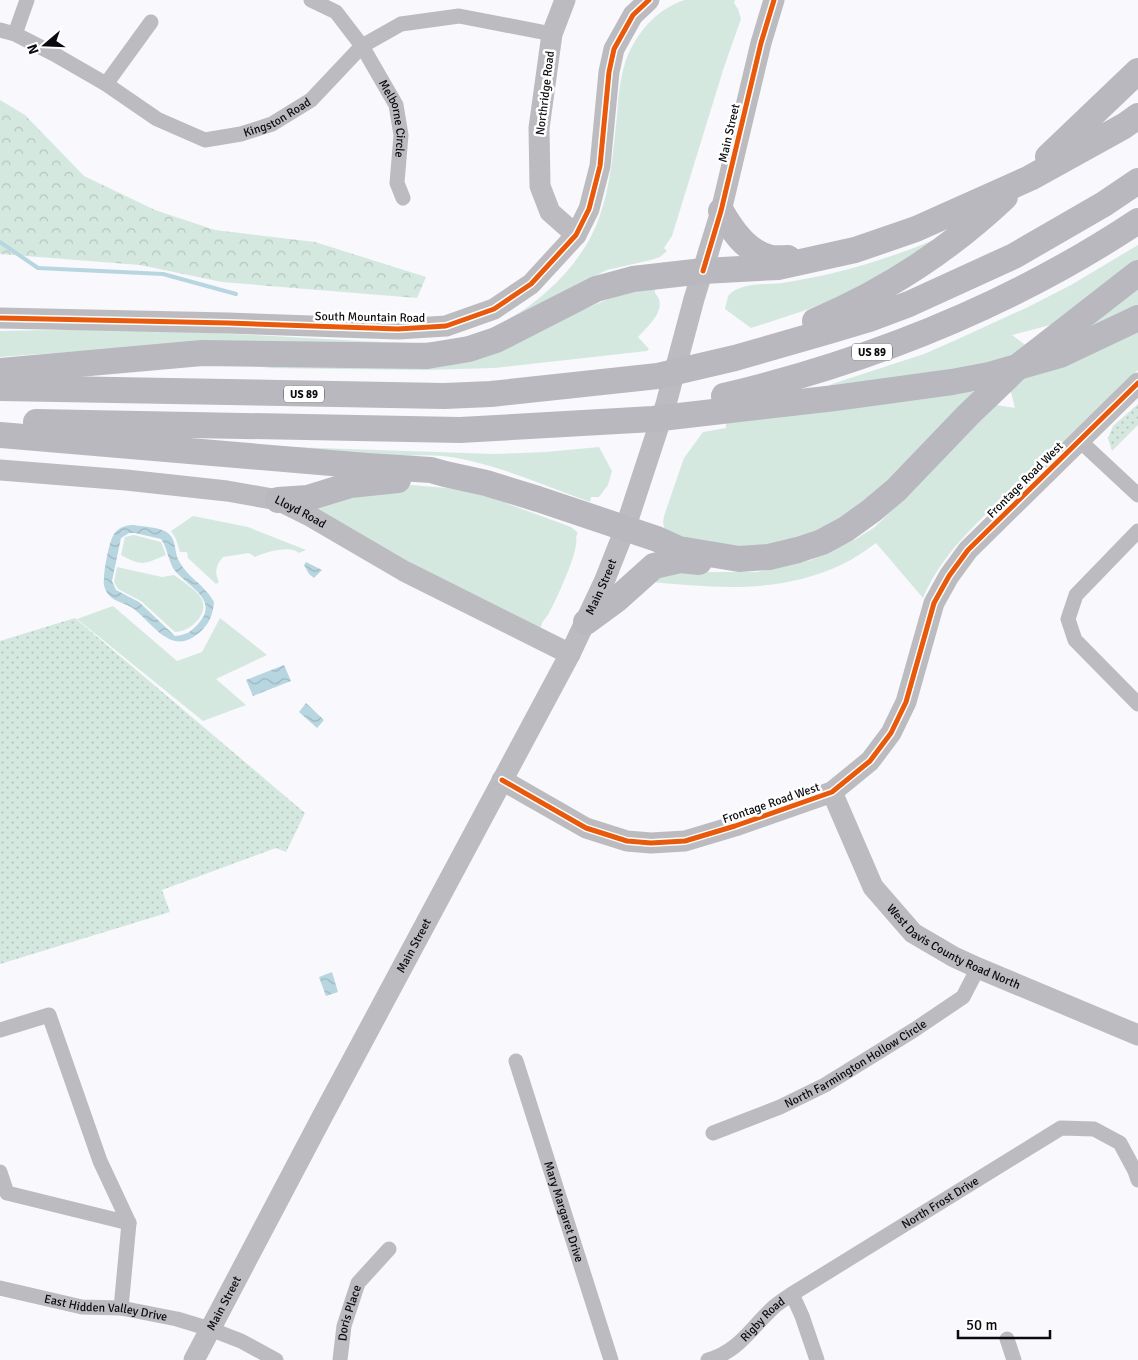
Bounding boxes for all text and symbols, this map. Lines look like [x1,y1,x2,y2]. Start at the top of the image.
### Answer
north arrow [20,20,70,70]
text: N [24,42,43,56]
street label: Northridge Road [533,50,558,136]
street label: Melborne Circle [375,77,408,158]
street label: Kingston Road [242,95,314,141]
street label: Main Street [715,102,743,164]
street label: South Mountain Road [315,309,425,326]
road number: US 89 [852,344,892,361]
road number: US 89 [284,386,324,402]
street label: Frontage Road West [984,439,1067,522]
street label: Lloyd Road [272,493,328,532]
street label: Main Street [583,557,620,617]
street label: Frontage Road West [721,780,822,827]
street label: West Davis County Road North [883,901,1022,993]
street label: Main Street [394,916,435,976]
street label: North Farmington Hollow Circle [782,1017,930,1112]
street label: Mary Margaret Drive [540,1159,586,1264]
street label: North Frost Drive [899,1174,982,1233]
street label: Main Street [204,1274,245,1333]
street label: Doris Place [335,1283,365,1342]
street label: East Hidden Valley Drive [43,1292,169,1325]
street label: Rigby Road [737,1294,788,1345]
scale bar [958,1308,1050,1340]
text: 50 m [966,1316,997,1334]

